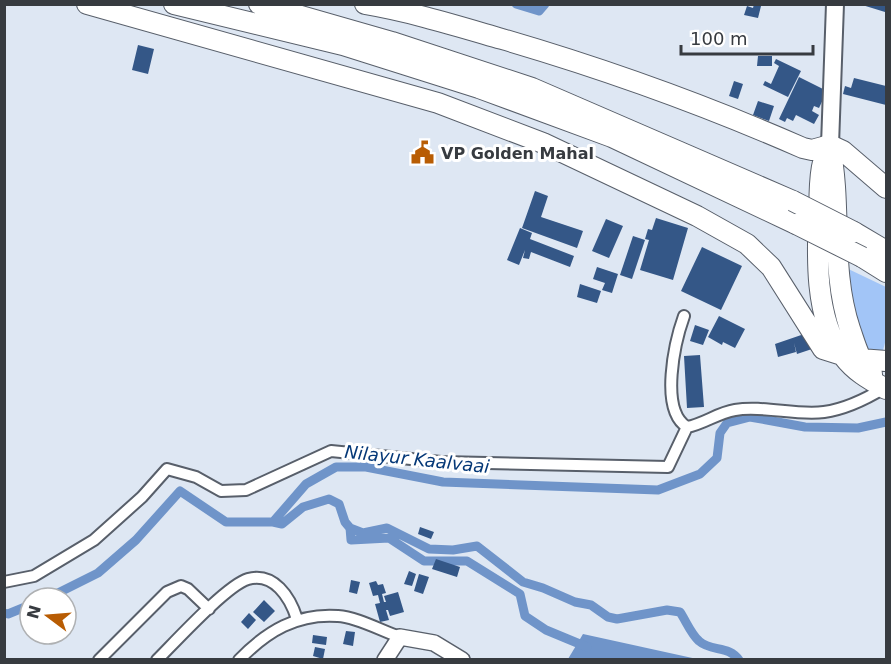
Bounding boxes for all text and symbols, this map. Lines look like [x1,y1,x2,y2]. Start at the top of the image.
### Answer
scale bar [681,18,813,56]
text: 100 m [690,28,748,49]
public building icon: VP Golden Mahal [410,140,436,166]
place label: VP Golden Mahal [441,144,594,163]
water label: Nilayur Kaalvaai [343,441,491,477]
north arrow [18,586,78,646]
text: N [23,603,45,621]

